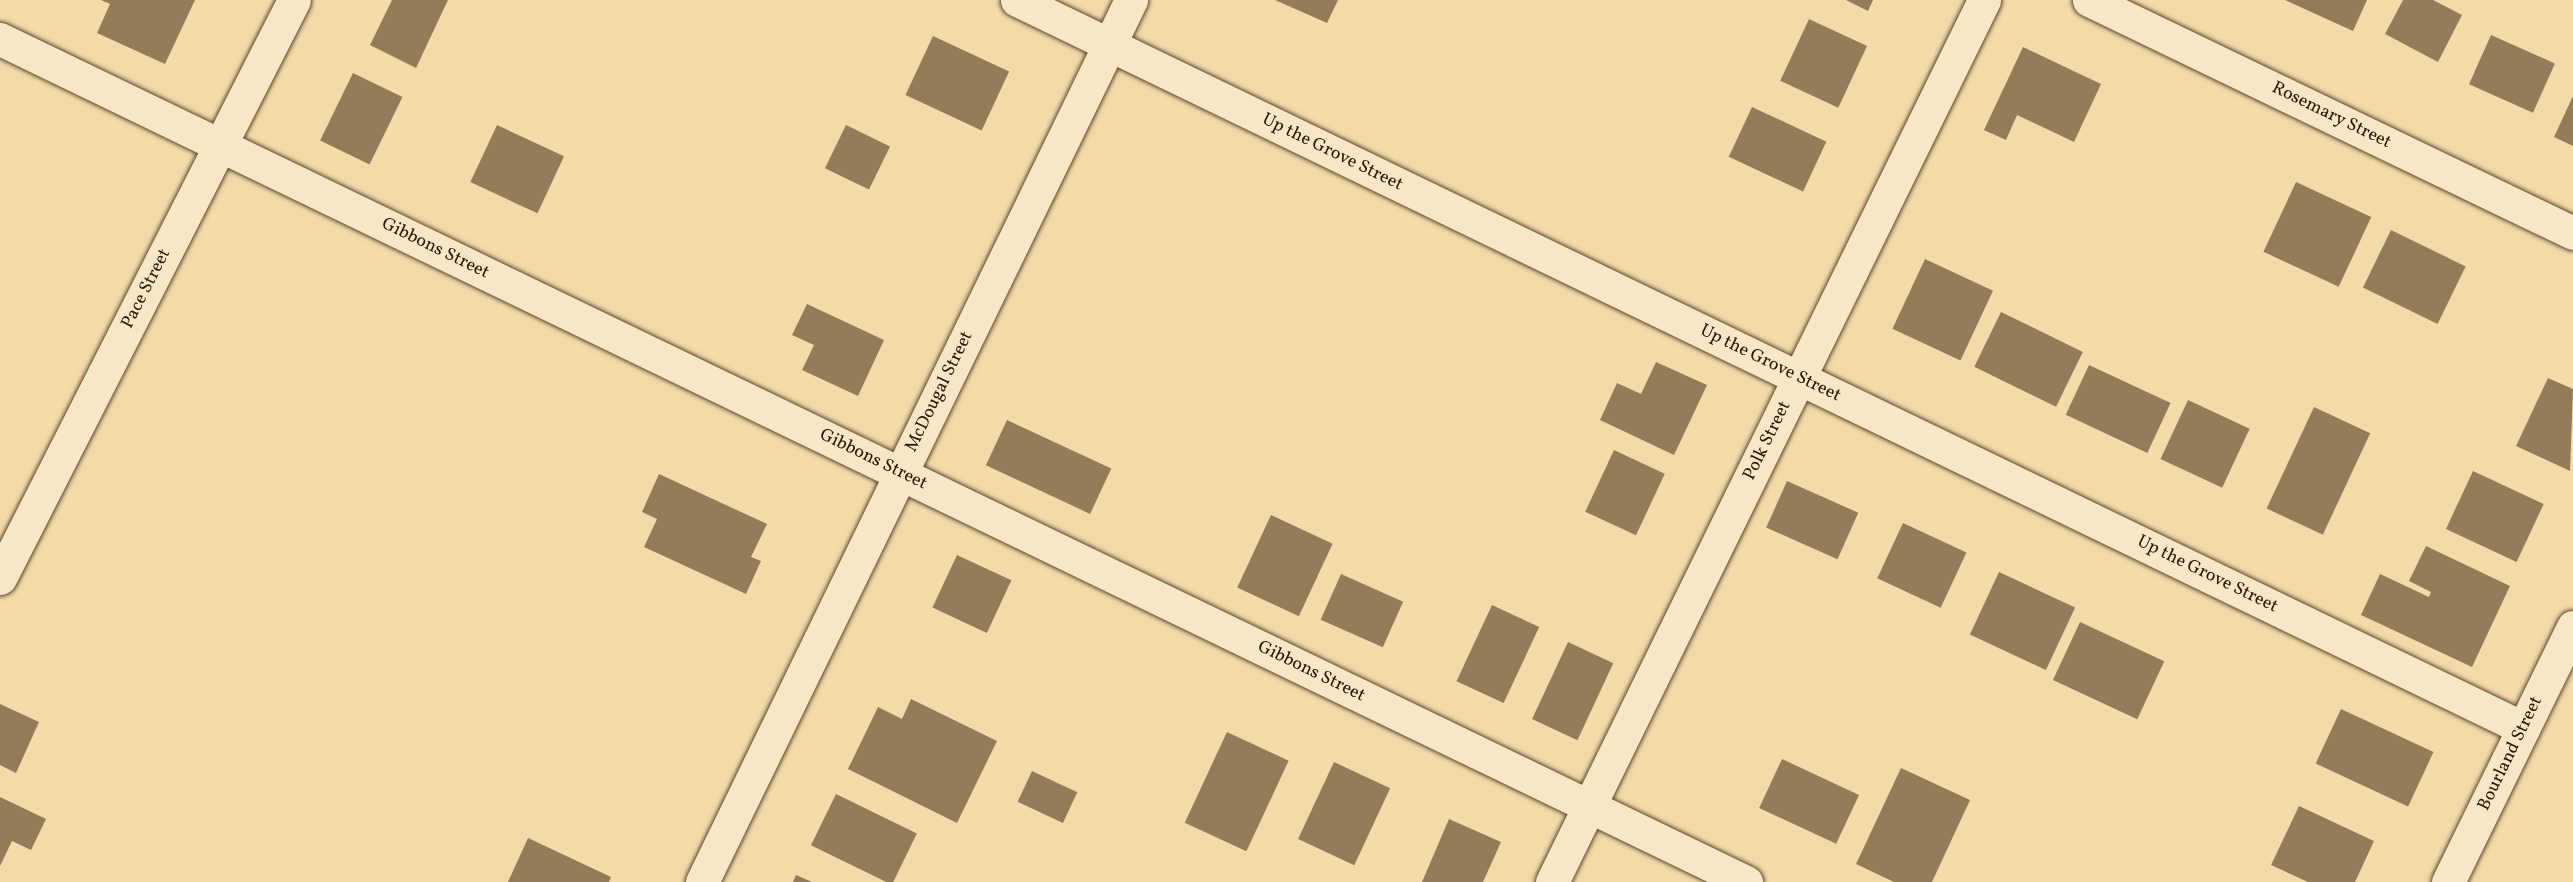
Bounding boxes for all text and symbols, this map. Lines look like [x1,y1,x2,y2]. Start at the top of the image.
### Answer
street label: Rosemary Street [2268,78,2394,154]
street label: Up the Grove Street [1258,110,1406,196]
street label: Gibbons Street [378,214,492,284]
street label: Pace Street [118,245,176,333]
street label: Up the Grove Street [1696,321,1844,407]
street label: McDougal Street [901,328,979,456]
street label: Polk Street [1740,398,1796,484]
street label: Gibbons Street [816,425,930,495]
street label: Up the Grove Street [2133,532,2281,618]
street label: Gibbons Street [1254,637,1368,707]
street label: Bourland Street [2474,693,2548,815]

